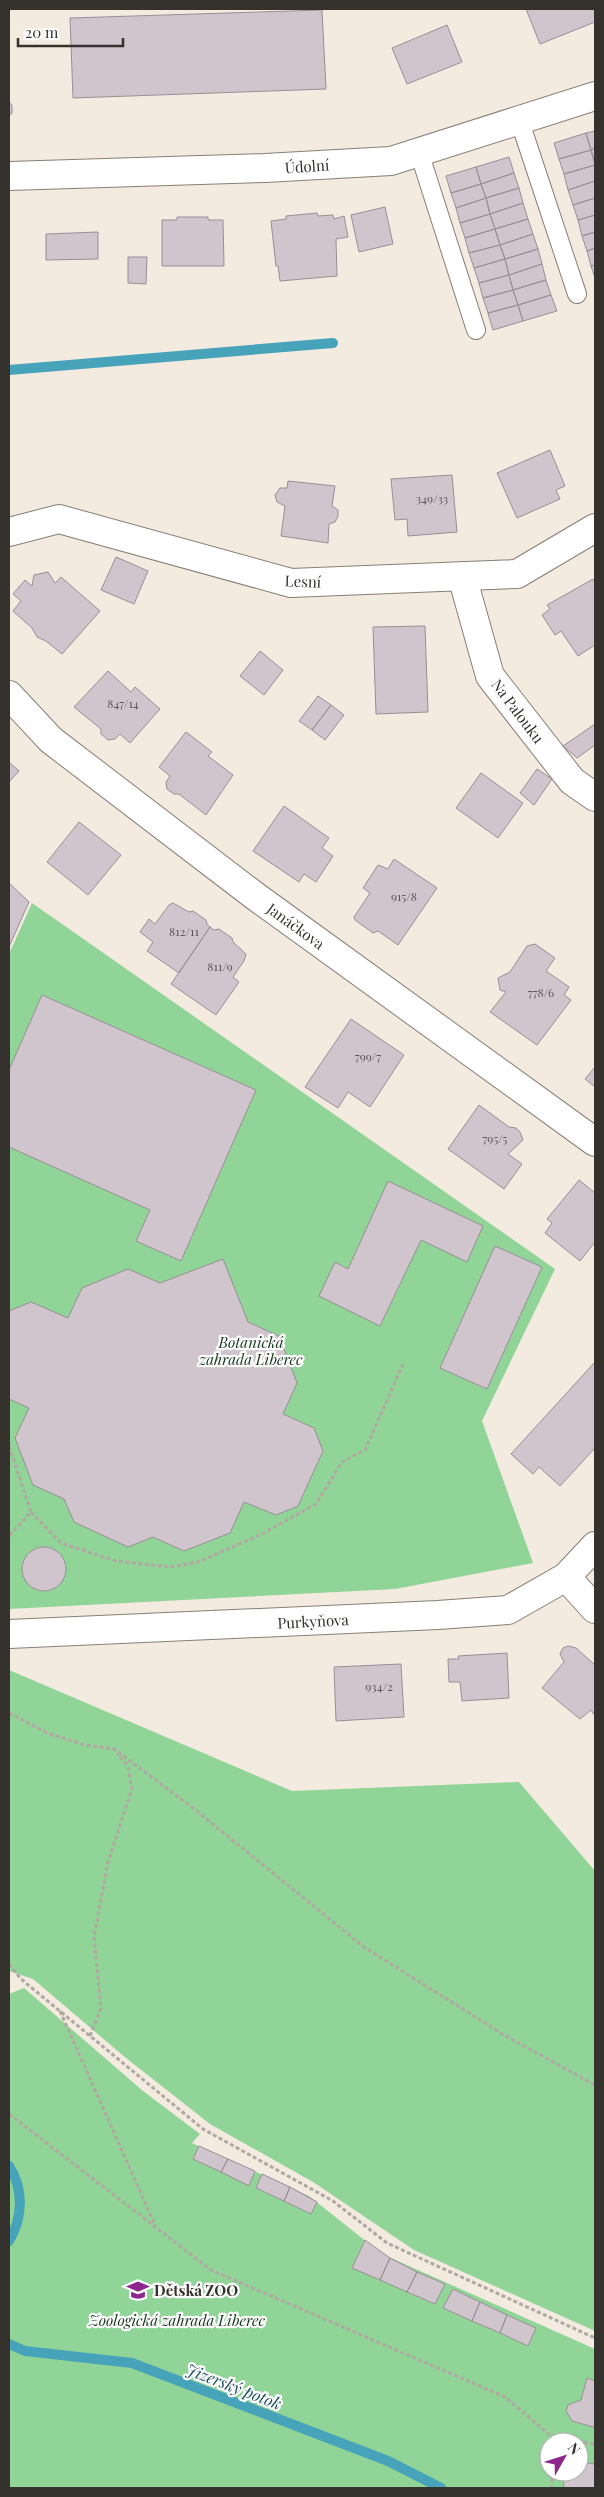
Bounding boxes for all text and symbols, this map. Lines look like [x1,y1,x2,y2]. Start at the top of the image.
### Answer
scale bar [18,15,122,47]
text: 20 m [25,22,59,42]
street label: Údolní [284,154,330,178]
house number: 349/33 [416,490,448,506]
street label: Lesní [284,570,322,592]
street label: Na Palouku [487,675,549,747]
house number: 847/14 [107,695,139,711]
house number: 915/8 [391,888,417,904]
street label: Janáčkova [262,898,329,954]
house number: 812/11 [169,923,199,939]
house number: 811/9 [207,958,233,974]
house number: 778/6 [528,984,554,1000]
house number: 799/7 [355,1048,381,1064]
house number: 795/5 [482,1130,508,1146]
park label: Botanická zahrada Liberec [199,1332,303,1369]
street label: Purkyňova [277,1609,350,1633]
house number: 934/2 [365,1678,393,1694]
school or university icon: Dětská ZOO [125,2277,151,2303]
place label: Dětská ZOO [154,2280,238,2300]
park label: Zoologická zahrada Liberec [88,2310,265,2330]
water label: Jizerský potok [184,2358,284,2414]
north arrow [539,2432,589,2482]
text: N [564,2439,585,2458]

